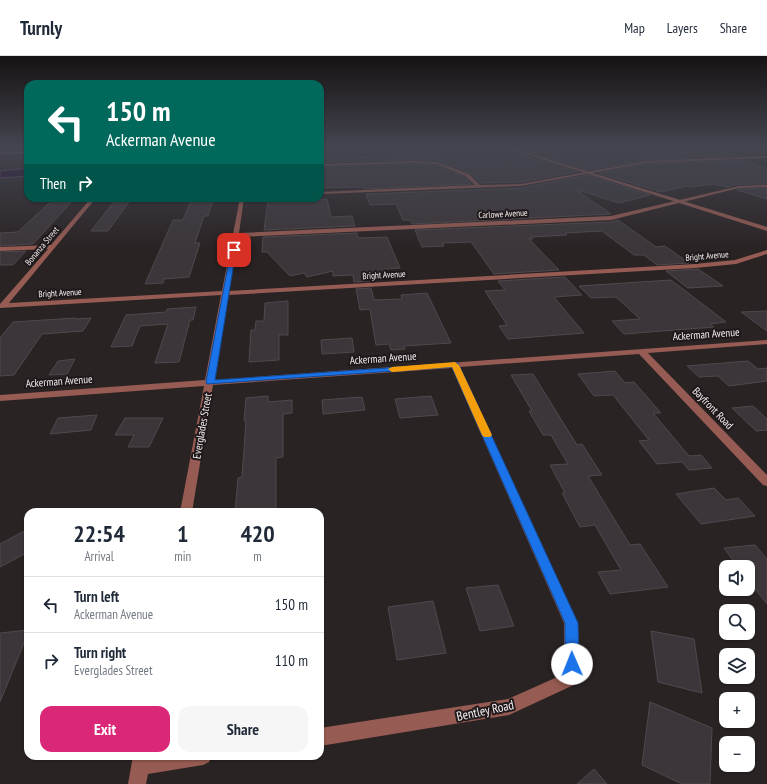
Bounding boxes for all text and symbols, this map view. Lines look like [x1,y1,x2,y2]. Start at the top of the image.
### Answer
text: Turnly [20,16,62,40]
text: Map [624,19,645,37]
text: Layers [667,19,698,37]
text: Share [720,19,747,37]
text: 150 m [106,92,170,129]
icon: left [40,96,92,148]
text: Ackerman Avenue [106,128,216,151]
icon: right [74,172,96,194]
text: Then [40,174,66,193]
street label: Carlowe Avenue [478,207,528,220]
street label: Bonanza Street [22,224,61,267]
pin [217,233,251,267]
icon: arrive [223,239,245,261]
street label: Bright Avenue [685,248,729,263]
street label: Bright Avenue [362,268,406,281]
street label: Bright Avenue [38,286,82,299]
street label: Ackerman Avenue [672,325,740,343]
street label: Ackerman Avenue [349,349,417,367]
street label: Ackerman Avenue [25,372,93,390]
street label: Bayfront Road [689,384,737,432]
street label: Everglades Street [189,392,215,460]
text: 22:54 [73,518,125,549]
text: 1 [177,518,188,549]
text: 420 [240,518,275,549]
text: Arrival [84,548,114,565]
text: min [174,548,191,565]
text: m [253,548,262,565]
map controls [719,560,755,772]
button: sound [719,560,755,596]
text: Turn left [74,587,119,606]
icon: left [40,594,62,616]
text: 150 m [275,595,308,614]
button: search [719,604,755,640]
text: Ackerman Avenue [74,606,153,623]
text: Turn right [74,643,126,662]
position arrow [551,643,593,685]
button: layers [719,648,755,684]
icon: right [40,650,62,672]
text: 110 m [275,651,308,670]
text: Everglades Street [74,662,152,679]
button: + [719,692,755,728]
street label: Bentley Road [455,696,515,725]
button: Exit [40,706,170,752]
button: Share [178,706,308,752]
button: − [719,736,755,772]

